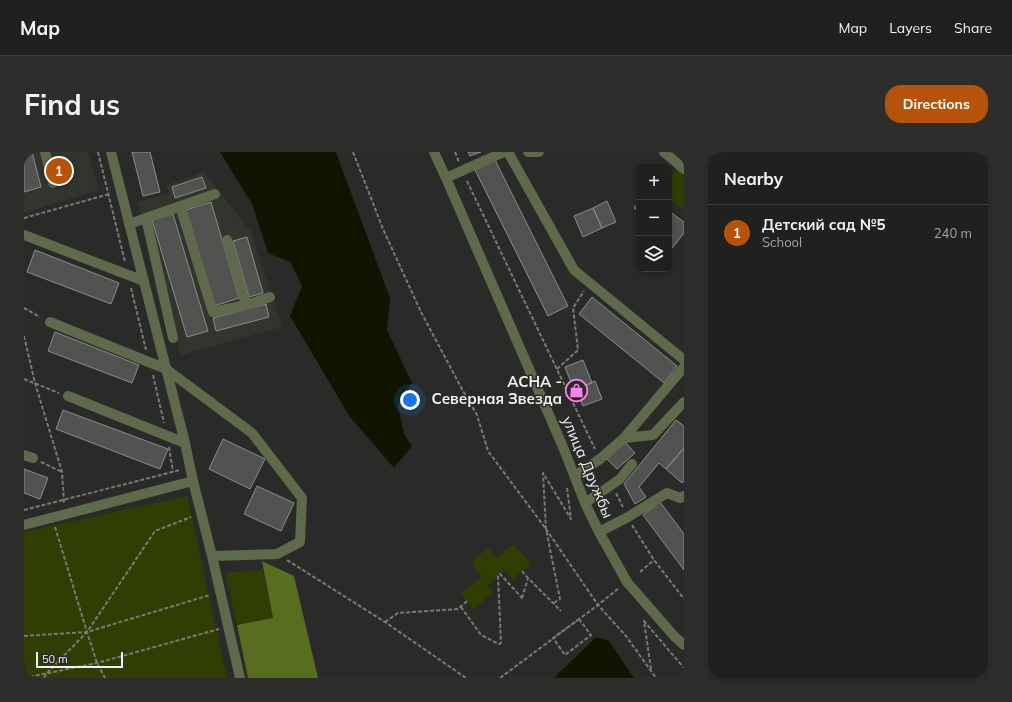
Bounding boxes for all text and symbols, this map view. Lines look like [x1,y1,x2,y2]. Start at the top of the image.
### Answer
text: Map [20,16,60,40]
text: Map [838,19,867,37]
text: Layers [889,19,932,37]
text: Share [954,19,992,37]
button: Directions [885,85,988,123]
text: Find us [24,87,120,122]
pin: 1 [46,156,72,186]
map controls [636,164,672,272]
button: + [636,164,672,200]
text: Nearby [724,168,783,189]
button: − [636,200,672,236]
text: Детский сад №5 [762,215,885,234]
text: 1 [733,225,741,241]
text: 240 m [934,225,972,241]
text: School [762,234,802,250]
button: layers [636,236,672,272]
place label: АСНА - Северная Звезда [432,372,562,408]
shop icon: АСНА - Северная Звезда [564,377,590,403]
your location [400,390,420,410]
street label: улица Дружбы [558,413,618,521]
scale bar [36,650,123,669]
text: 50 m [42,652,68,666]

